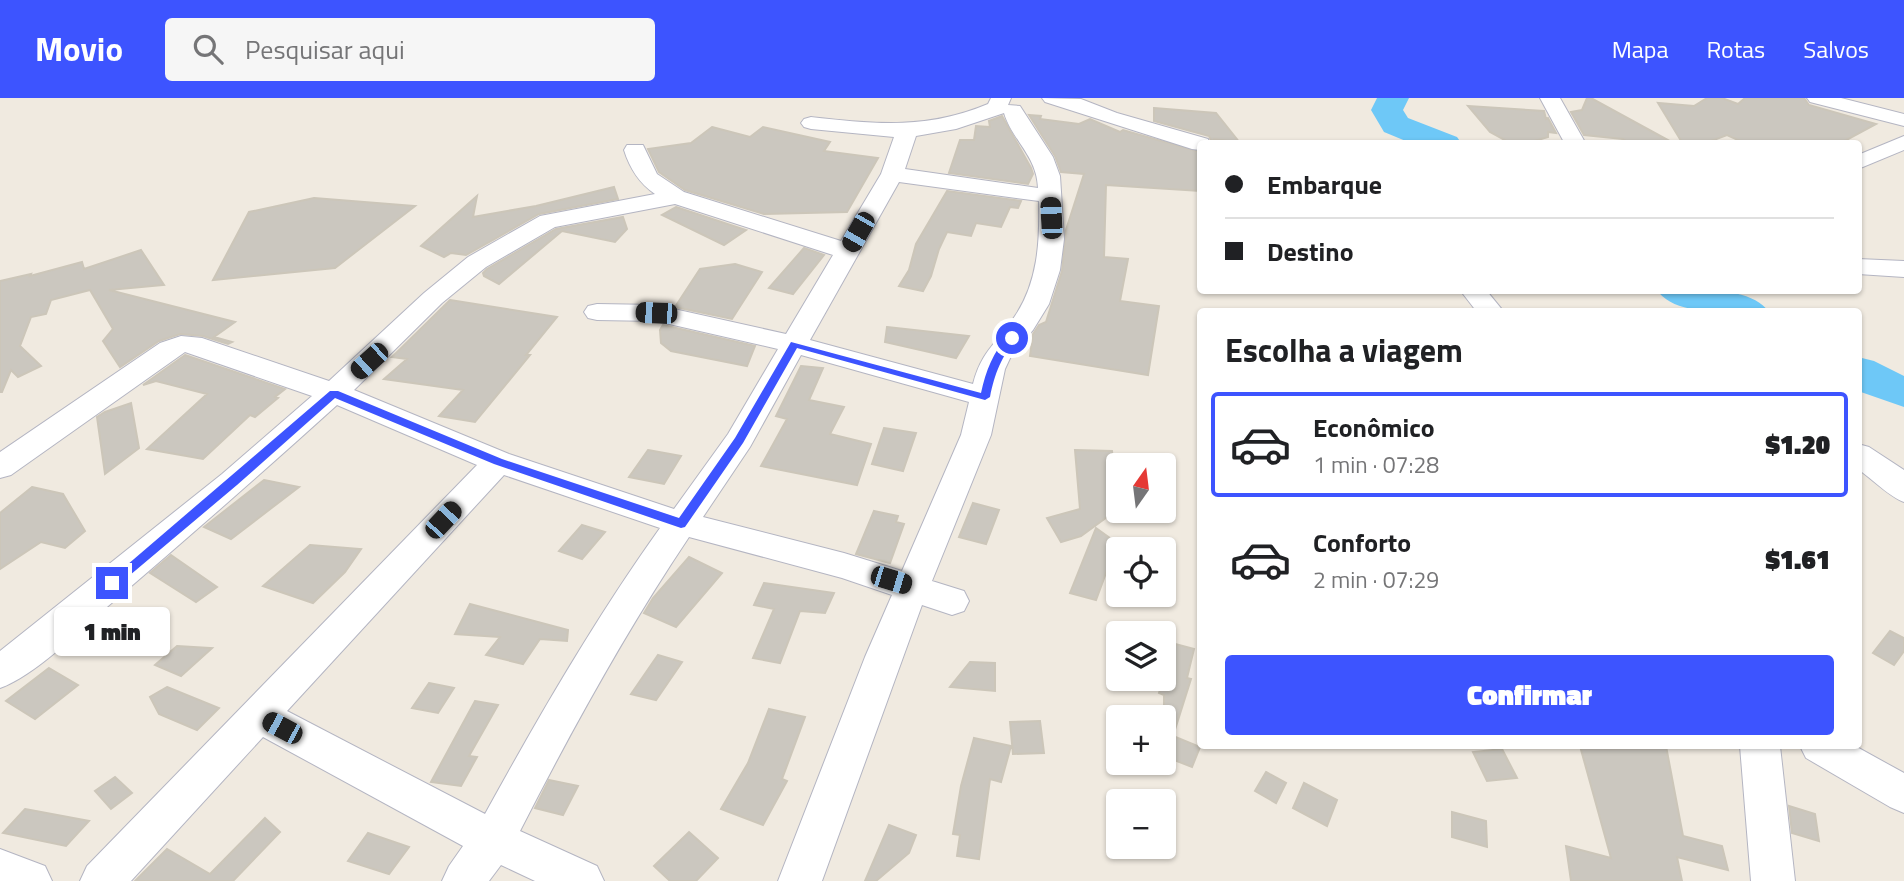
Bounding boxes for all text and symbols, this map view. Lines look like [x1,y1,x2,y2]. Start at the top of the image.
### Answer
search box [165,18,655,81]
text: Movio [35,24,123,74]
icon: search [189,30,227,68]
text: Pesquisar aqui [245,30,405,69]
text: Mapa [1612,31,1668,67]
text: Rotas [1706,31,1765,67]
text: Salvos [1803,31,1869,67]
text: Embarque [1267,165,1382,204]
car [1040,196,1063,240]
car [839,209,878,255]
text: Destino [1267,232,1354,271]
car [635,302,678,324]
route start [996,322,1028,354]
text: Escolha a viagem [1225,326,1463,374]
car [347,339,392,383]
text: Econômico [1313,408,1435,447]
icon: car [1229,413,1292,476]
text: $1.20 [1765,425,1830,464]
text: 1 min · 07:28 [1313,447,1439,482]
north arrow [1106,453,1176,523]
map controls [1106,453,1176,859]
car [421,497,466,543]
text: Conforto [1313,523,1411,562]
icon: car [1229,528,1292,591]
button: locate [1106,537,1176,607]
text: $1.61 [1765,540,1830,579]
text: 2 min · 07:29 [1313,562,1439,597]
car [868,564,915,596]
route end [96,567,128,599]
callout: 1 min [54,608,170,656]
text: 1 min [83,614,141,649]
button: layers [1106,621,1176,691]
button: Confirmar [1225,655,1834,735]
button: + [1106,705,1176,775]
car [259,709,306,747]
button: − [1106,789,1176,859]

